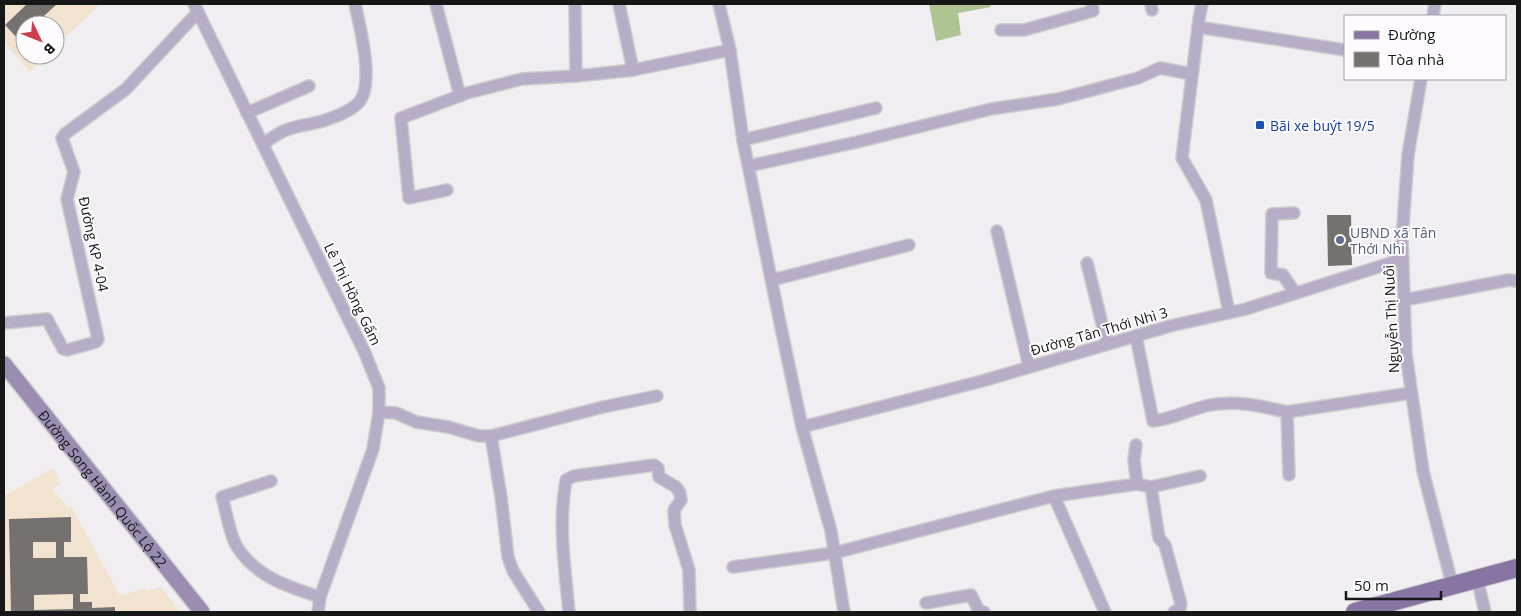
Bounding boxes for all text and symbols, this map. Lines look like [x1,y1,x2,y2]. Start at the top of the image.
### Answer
north arrow [15,15,65,65]
legend [1344,15,1506,80]
text: Đường [1388,24,1435,44]
text: B [40,39,60,59]
text: Tòa nhà [1388,49,1444,69]
place label: Bãi xe buýt 19/5 [1270,116,1375,135]
marker: Bãi xe buýt 19/5 [1254,119,1266,131]
street label: Đường KP 4-04 [75,195,113,293]
place label: UBND xã Tân Thới Nhì [1350,223,1436,258]
marker: UBND xã Tân Thới Nhì [1334,234,1346,246]
street label: Lê Thị Hồng Gấm [320,240,386,348]
street label: Nguyễn Thị Nuôi [1379,264,1403,374]
street label: Đường Tân Thới Nhì 3 [1028,302,1170,360]
street label: Đường Song Hành Quốc Lộ 22 [35,406,172,571]
scale bar [1346,568,1441,600]
text: 50 m [1354,575,1389,595]

